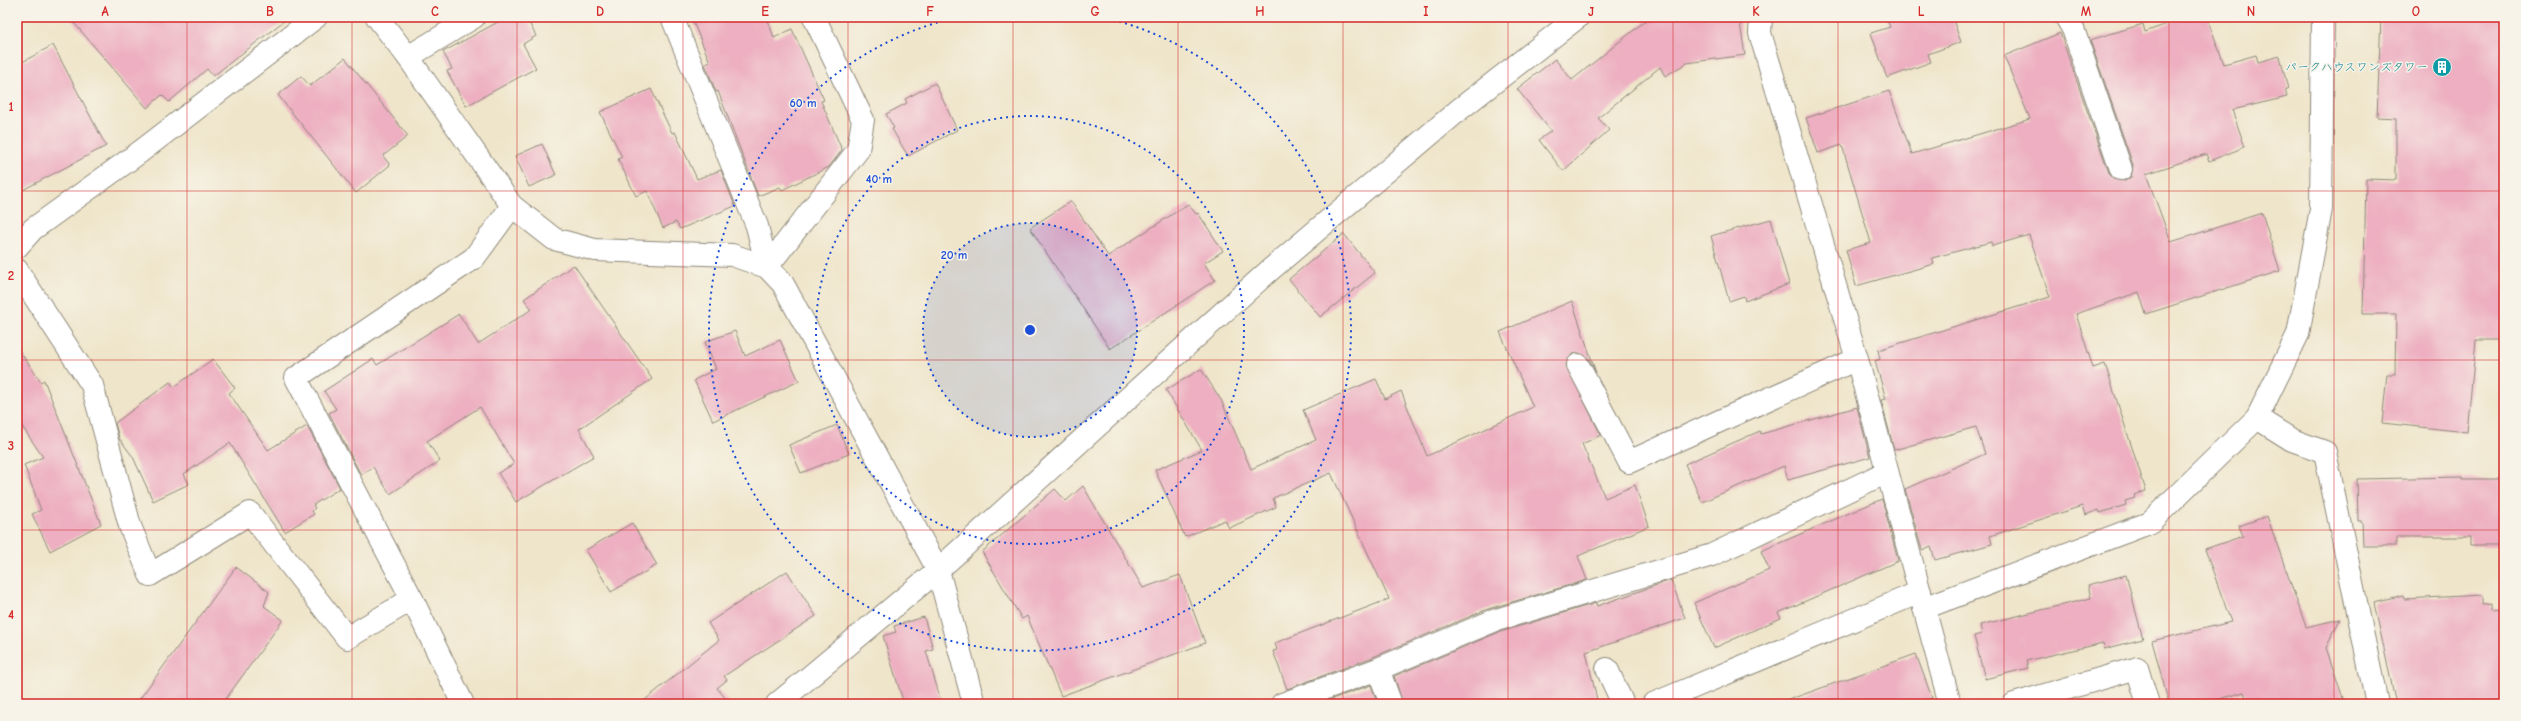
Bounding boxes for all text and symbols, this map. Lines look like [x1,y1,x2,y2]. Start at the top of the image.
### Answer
text: A [101,4,109,19]
text: B [266,4,274,19]
text: C [431,4,439,19]
text: D [596,4,604,19]
text: E [761,4,769,19]
text: F [926,4,934,19]
text: G [1090,4,1100,19]
text: H [1255,4,1265,19]
text: I [1423,4,1429,19]
text: J [1588,4,1594,19]
text: K [1752,4,1760,19]
text: L [1918,4,1925,19]
text: M [2081,4,2092,19]
text: N [2247,4,2255,19]
text: O [2412,4,2420,19]
building icon: パークハウスワンズタワー [2431,56,2453,78]
place label: パークハウスワンズタワー [2285,60,2428,74]
text: 60 m [790,96,816,110]
text: 1 [8,99,14,114]
text: 40 m [866,172,892,186]
text: 20 m [941,248,967,262]
text: 2 [8,268,14,283]
centre of rings [1023,323,1037,337]
text: 3 [8,438,14,453]
text: 4 [8,607,14,622]

